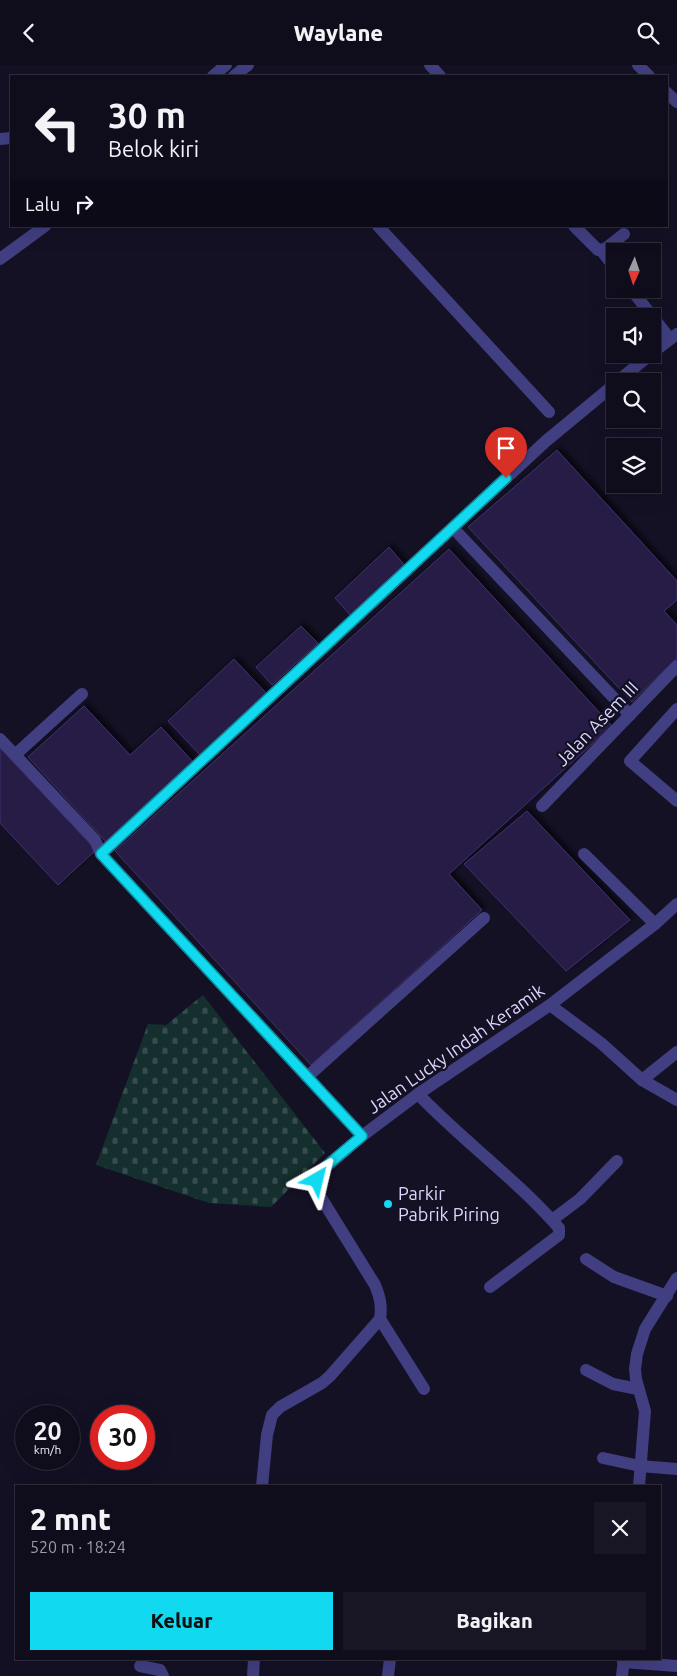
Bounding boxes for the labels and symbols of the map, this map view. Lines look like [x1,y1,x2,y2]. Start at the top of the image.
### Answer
north arrow [606,243,661,297]
pin [485,427,527,478]
street label: Jalan Asem III [551,677,642,770]
street label: Jalan Lucky Indah Keramik [363,979,548,1117]
position arrow [290,1153,342,1205]
place label: Parkir Pabrik Piring [398,1183,500,1224]
marker: Parkir Pabrik Piring [382,1198,394,1210]
speed limit sign: 30 [90,1405,155,1470]

